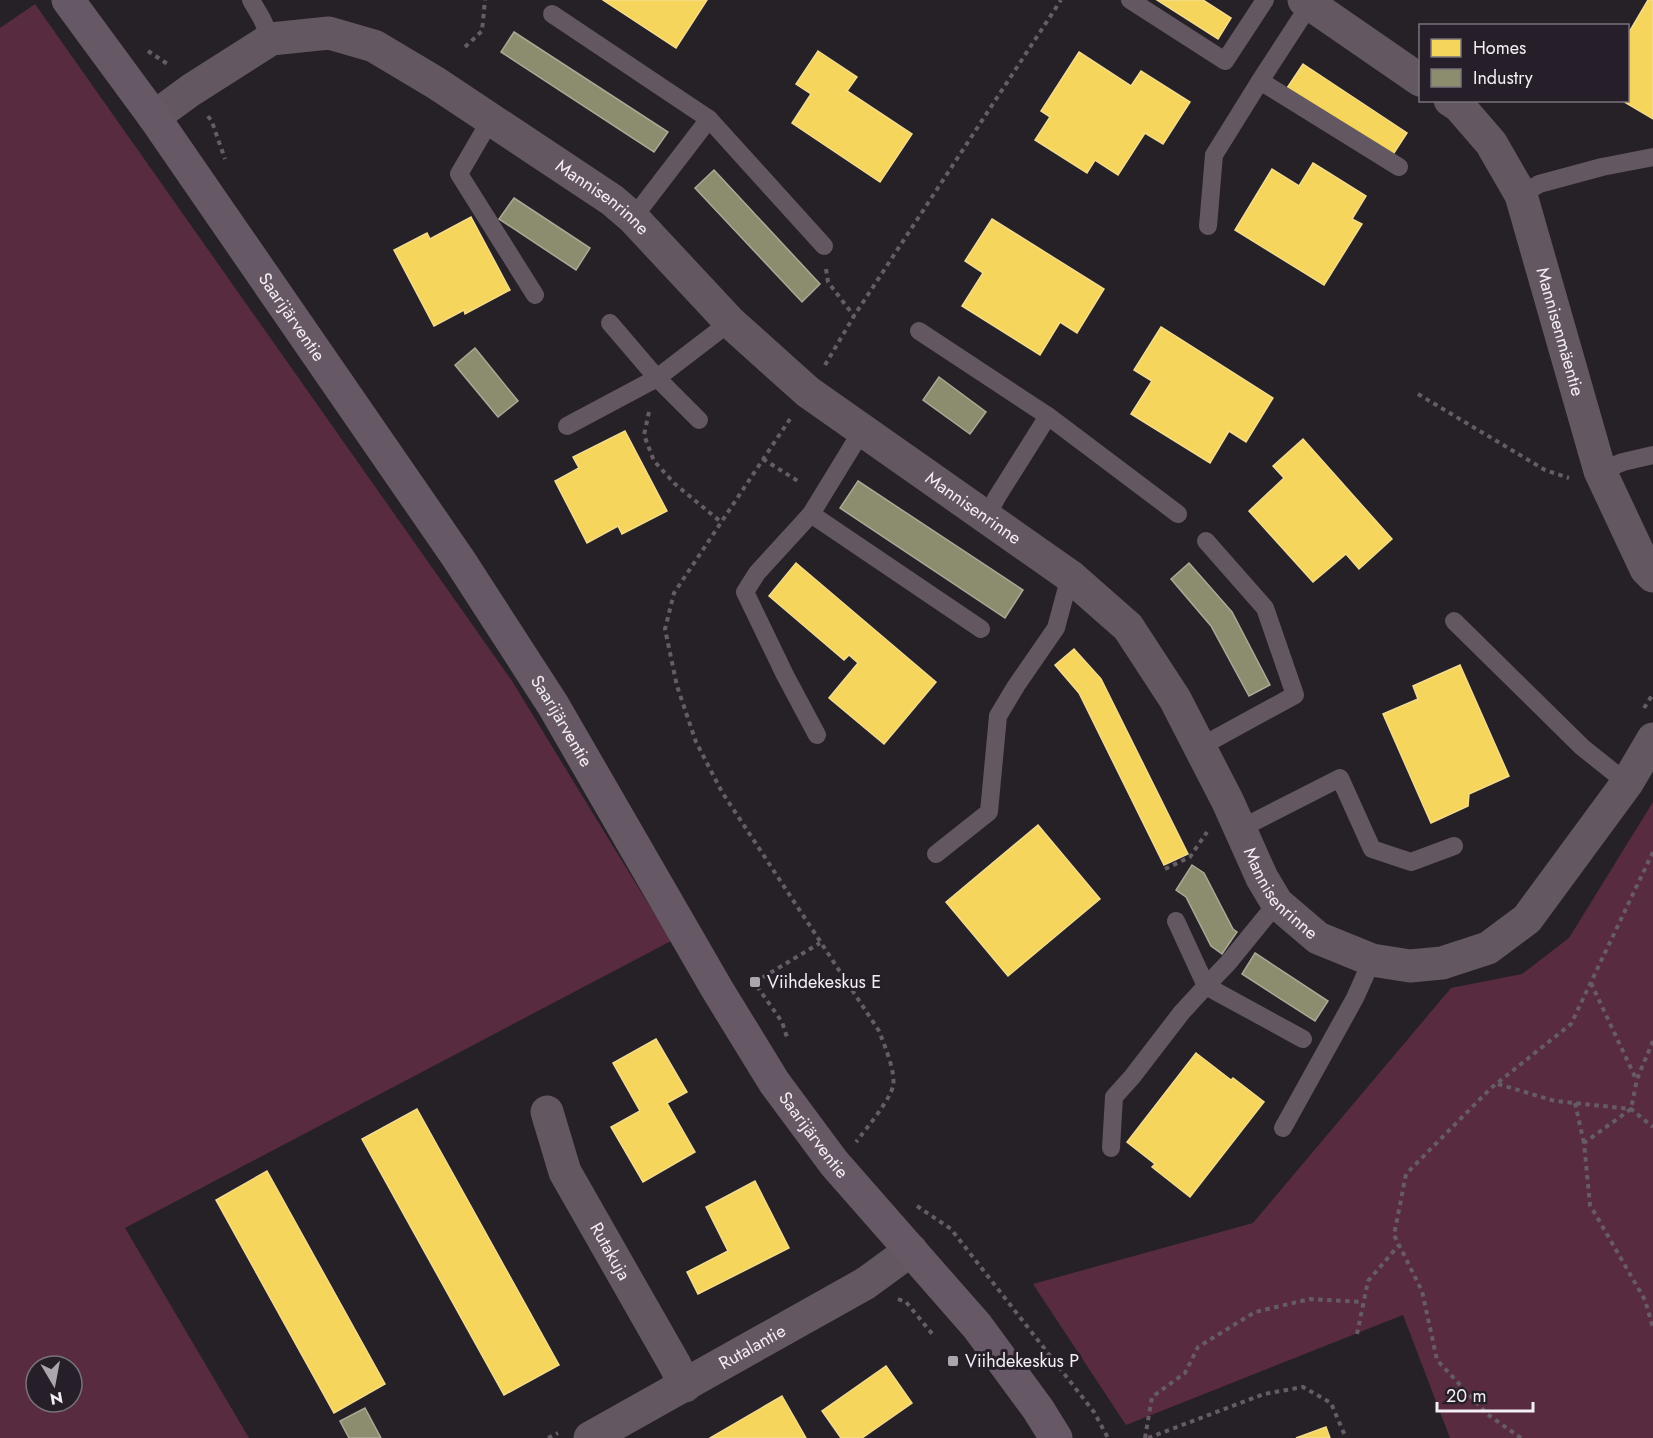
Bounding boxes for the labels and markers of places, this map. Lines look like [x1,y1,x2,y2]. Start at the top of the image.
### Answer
place label: Viihdekeskus E [767,969,881,995]
marker: Viihdekeskus E [748,975,762,989]
place label: Viihdekeskus P [965,1348,1079,1374]
marker: Viihdekeskus P [946,1354,960,1368]

